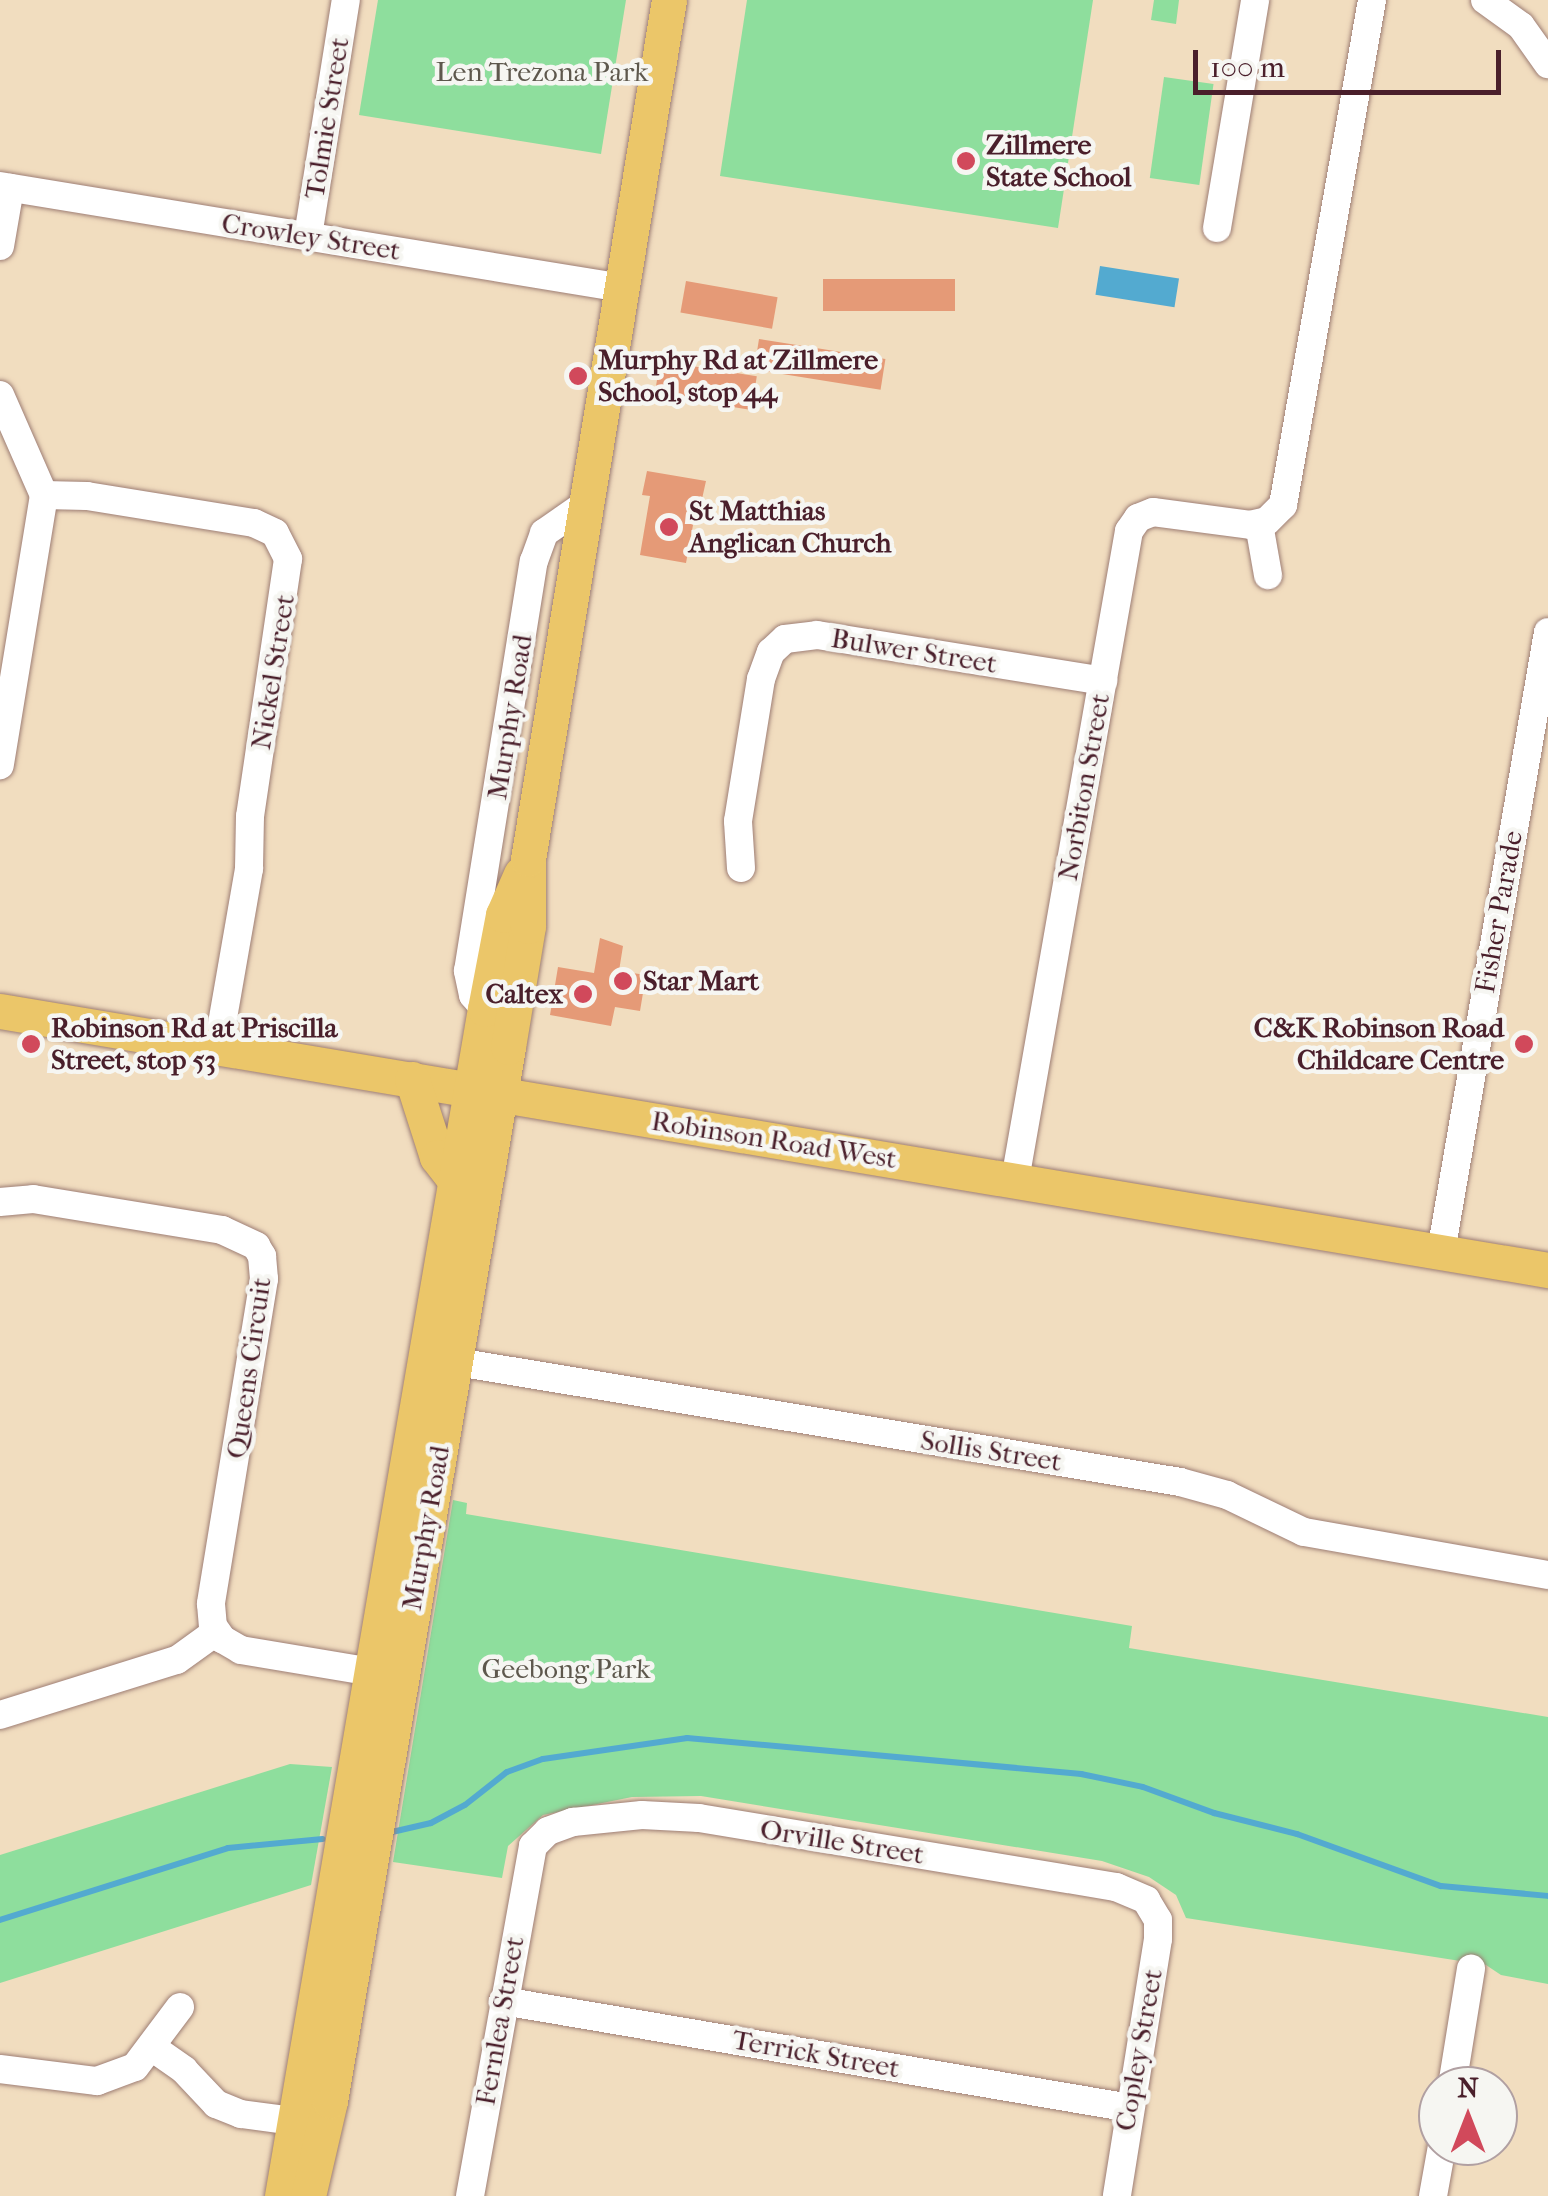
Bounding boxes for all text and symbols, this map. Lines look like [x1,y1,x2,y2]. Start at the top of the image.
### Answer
scale bar [1198,30,1506,92]
street label: Tolmie Street [298,35,356,201]
text: 100 m [1210,50,1285,85]
park label: Len Trezona Park [436,55,648,89]
place label: Zillmere State School [986,128,1131,194]
marker: Zillmere State School [955,150,977,172]
street label: Crowley Street [219,206,403,268]
place label: Murphy Rd at Zillmere School, stop 44 [598,343,878,409]
marker: Murphy Rd at Zillmere School, stop 44 [567,365,589,387]
place label: St Matthias Anglican Church [689,494,892,560]
marker: St Matthias Anglican Church [658,516,680,538]
street label: Nickel Street [244,592,302,752]
street label: Bulwer Street [829,621,999,681]
street label: Murphy Road [480,632,540,802]
street label: Norbiton Street [1051,691,1117,883]
street label: Fisher Parade [1468,828,1530,996]
place label: Star Mart [643,964,759,998]
marker: Star Mart [612,970,634,992]
place label: Caltex [485,977,563,1011]
marker: Caltex [572,983,594,1005]
place label: Robinson Rd at Priscilla Street, stop 53 [51,1011,337,1077]
place label: C&K Robinson Road Childcare Centre [1254,1011,1504,1077]
marker: Robinson Rd at Priscilla Street, stop 53 [20,1033,42,1055]
marker: C&K Robinson Road Childcare Centre [1513,1033,1535,1055]
street label: Robinson Road West [649,1104,899,1176]
street label: Queens Circuit [220,1275,278,1461]
street label: Sollis Street [918,1423,1064,1479]
street label: Murphy Road [395,1443,457,1613]
park label: Geebong Park [481,1652,651,1686]
street label: Orville Street [758,1812,926,1872]
street label: Fernlea Street [469,1934,531,2108]
street label: Copley Street [1108,1966,1170,2134]
street label: Terrick Street [730,2023,902,2085]
north arrow [1418,2066,1518,2166]
text: N [1457,2071,1479,2104]

